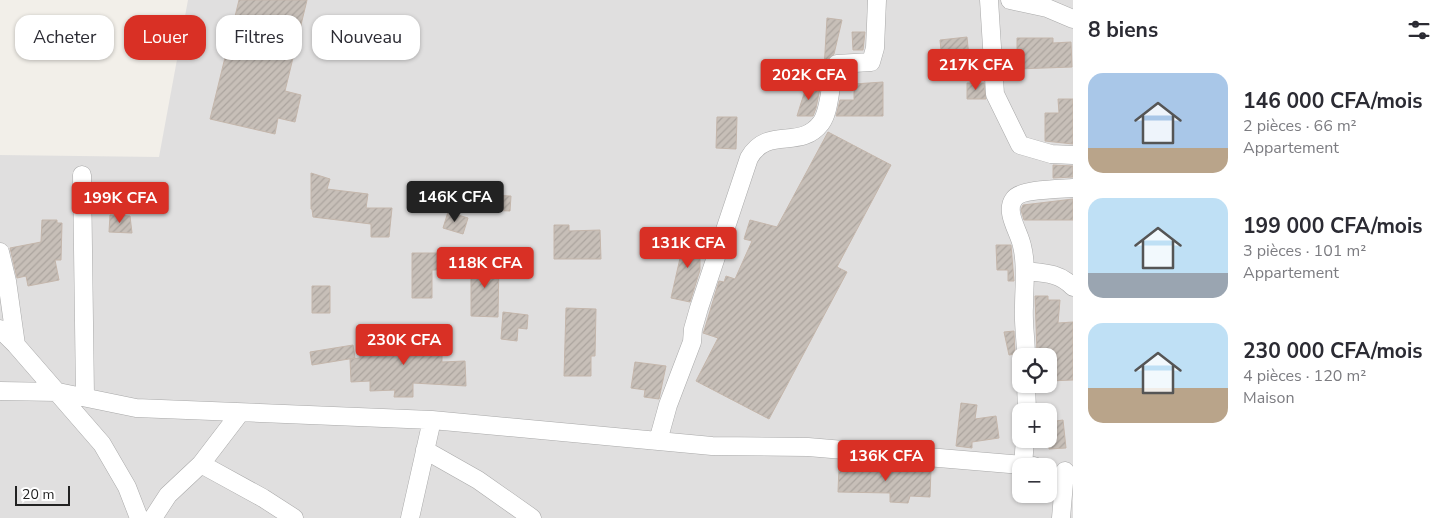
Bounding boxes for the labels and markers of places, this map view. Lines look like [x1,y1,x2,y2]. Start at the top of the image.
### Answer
pin: 217K CFA [924,48,1028,91]
pin: 202K CFA [757,58,861,101]
pin: 146K CFA [403,180,507,223]
pin: 199K CFA [68,182,172,224]
pin: 131K CFA [636,226,740,269]
pin: 118K CFA [433,246,537,289]
pin: 230K CFA [352,324,456,366]
pin: 136K CFA [834,440,938,482]

